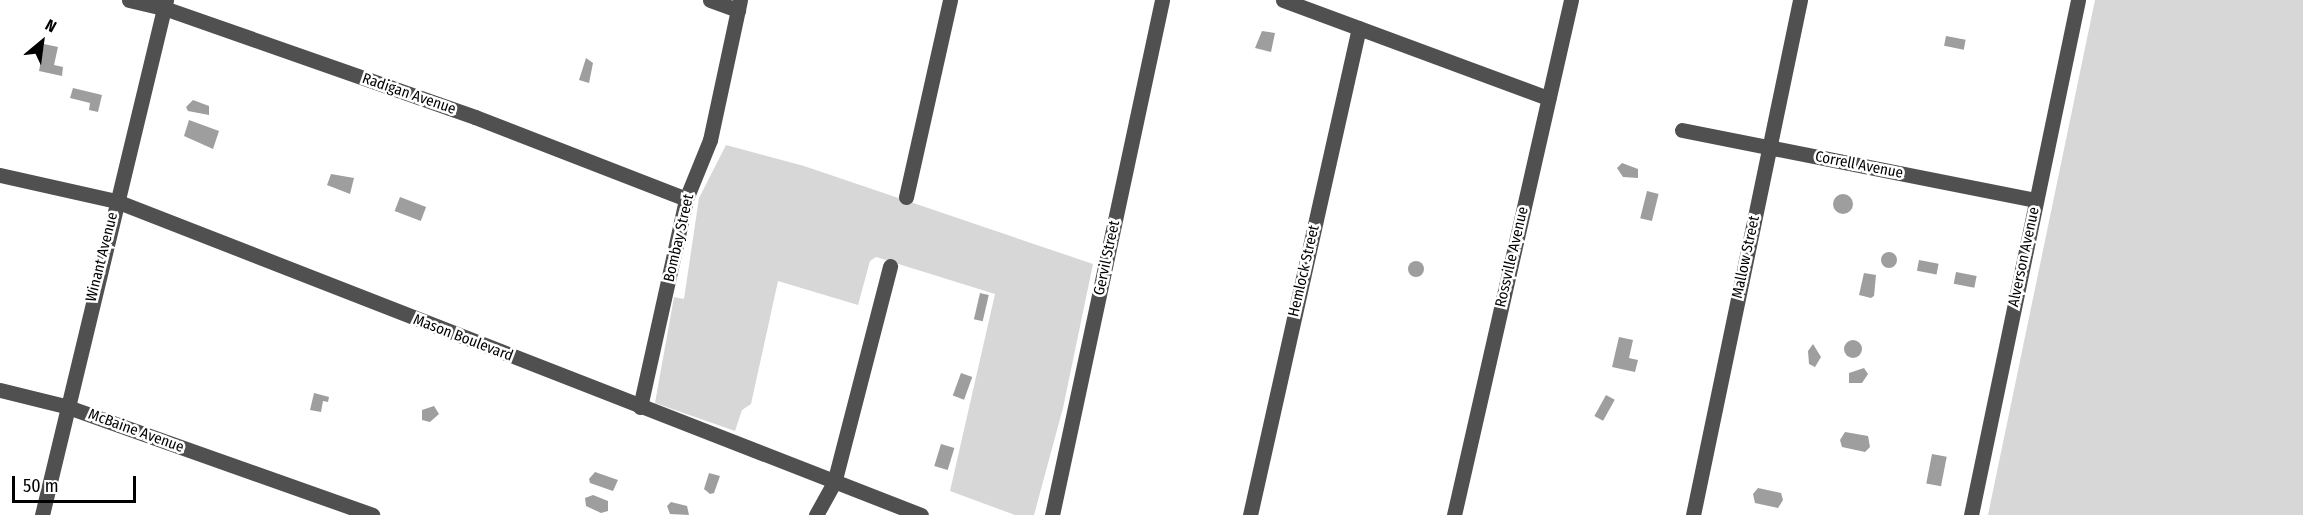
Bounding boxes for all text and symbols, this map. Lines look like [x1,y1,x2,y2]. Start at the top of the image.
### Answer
north arrow [12,12,72,72]
text: N [42,15,60,36]
street label: Radigan Avenue [360,70,458,118]
street label: Correll Avenue [1814,148,1904,182]
street label: Bombay Street [660,192,698,284]
street label: Rossville Avenue [1492,205,1532,309]
street label: Alverson Avenue [2005,205,2043,309]
street label: Winant Avenue [82,210,122,304]
street label: Mallow Street [1728,214,1764,300]
street label: Gervil Street [1090,219,1124,297]
street label: Hemlock Street [1285,223,1323,319]
street label: Mason Boulevard [411,311,515,365]
street label: McBaine Avenue [86,405,186,457]
scale bar [15,464,140,502]
text: 50 m [23,475,59,497]

